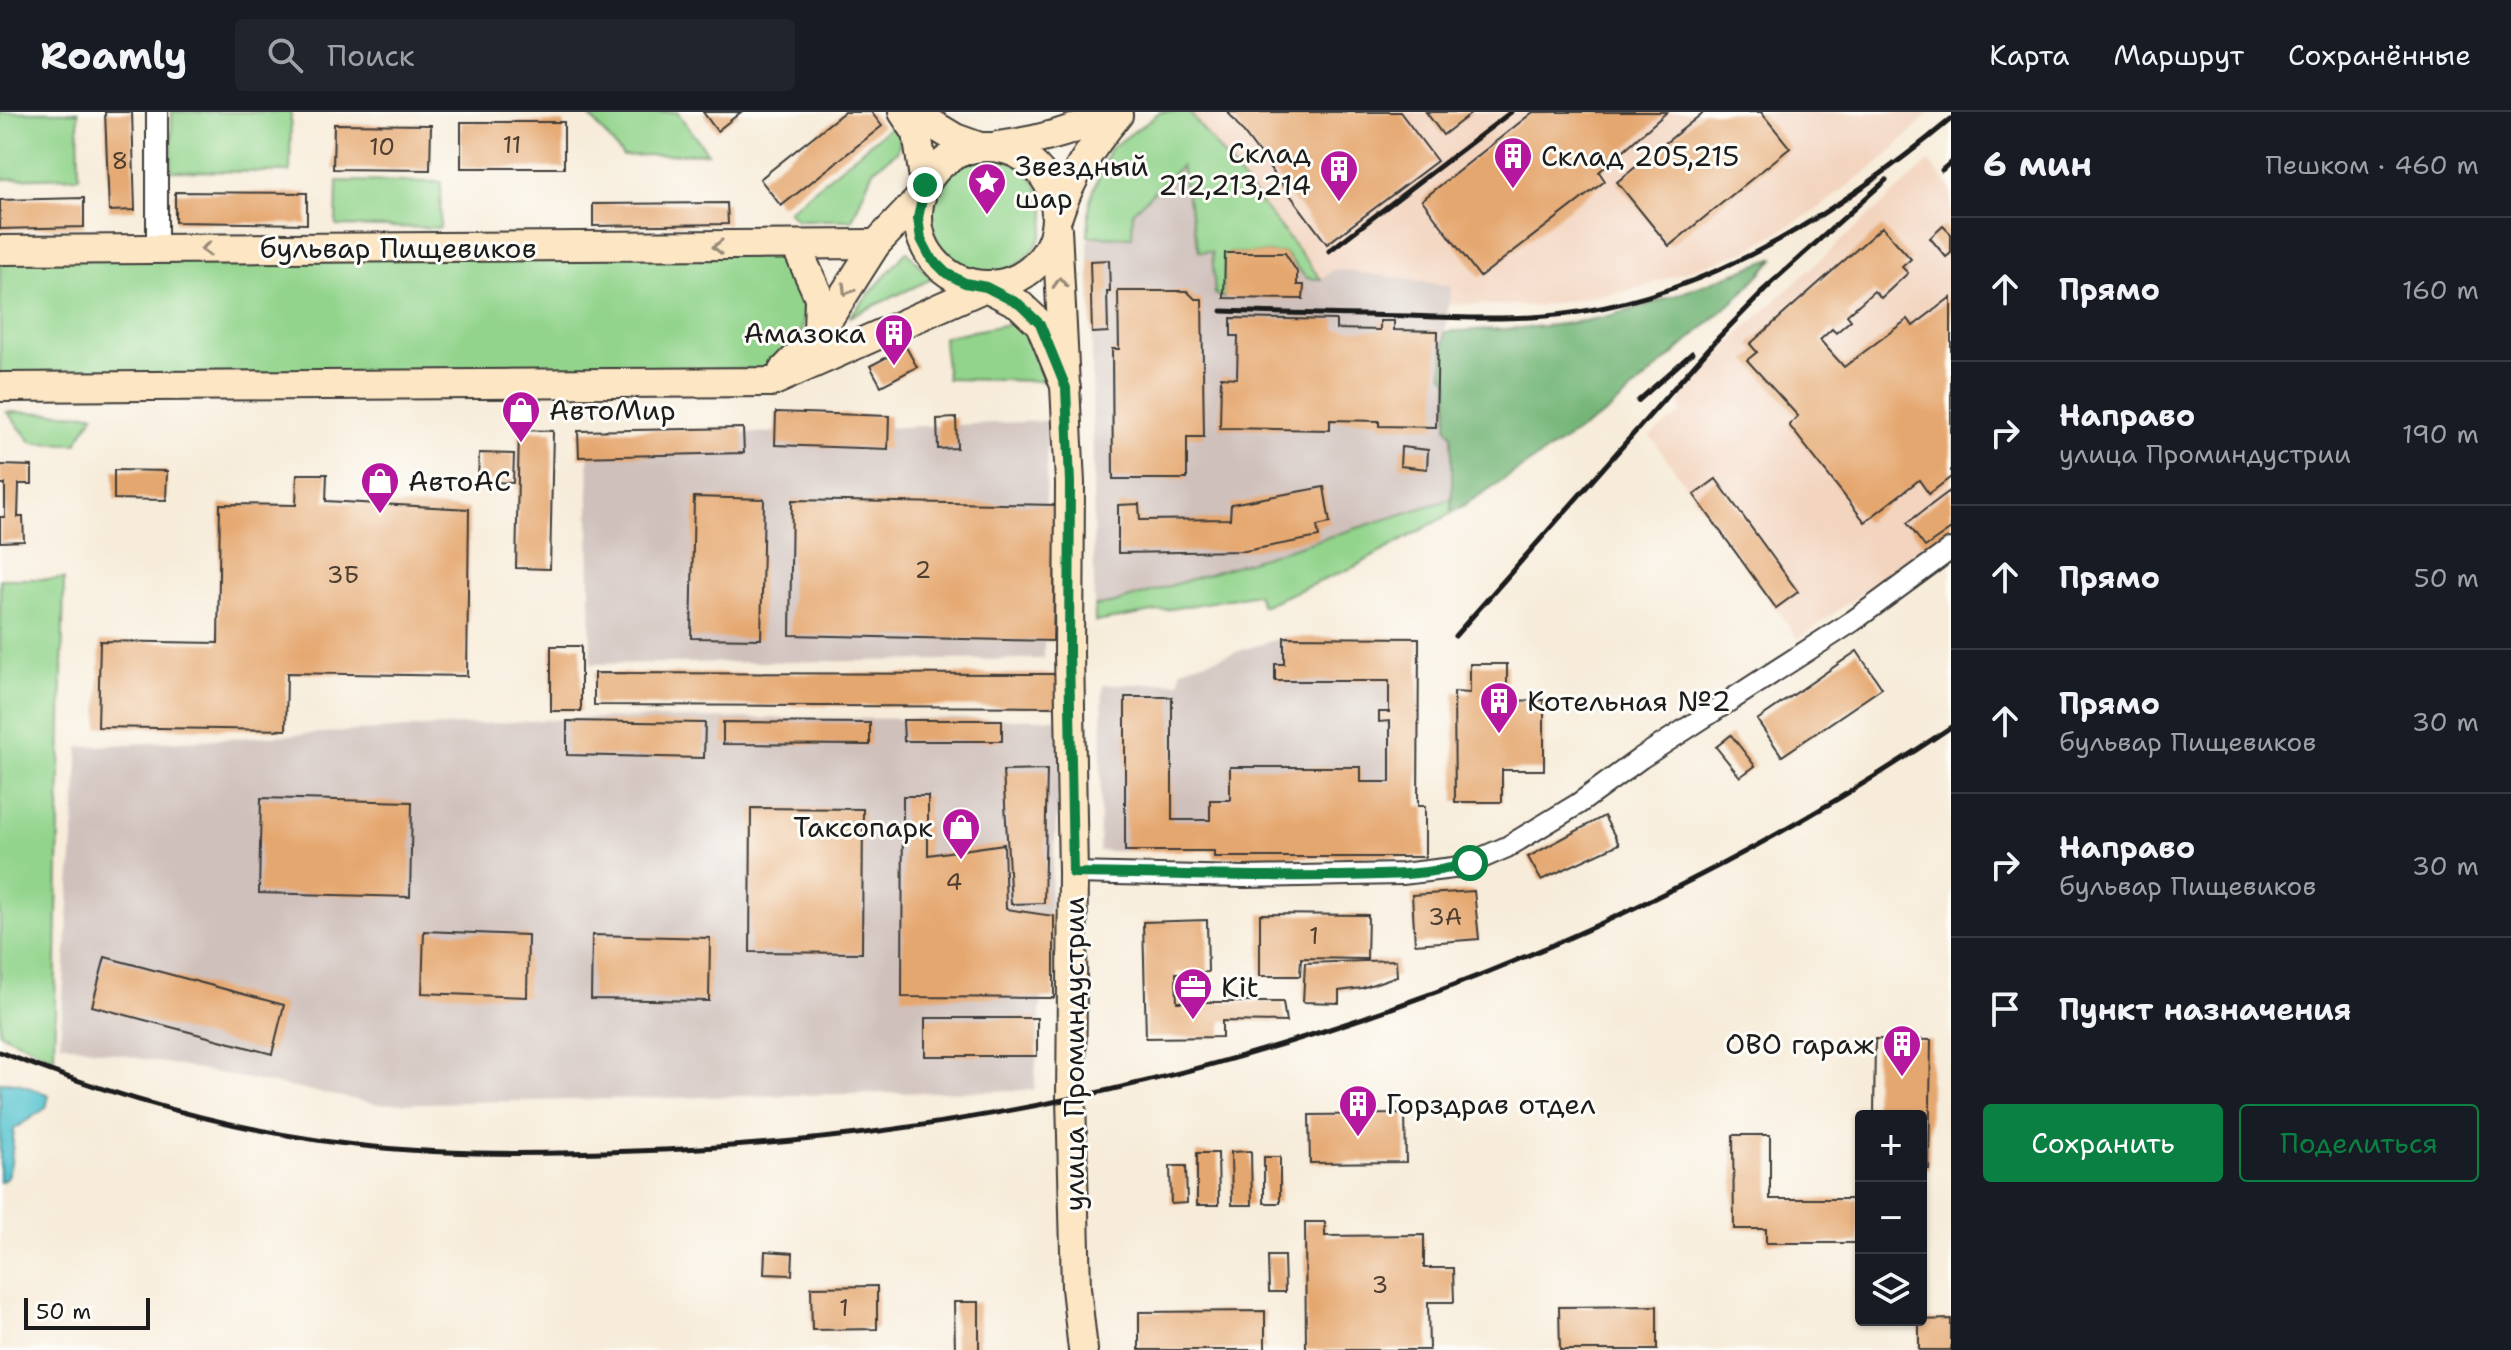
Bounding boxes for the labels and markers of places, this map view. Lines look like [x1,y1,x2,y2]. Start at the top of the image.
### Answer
place label: Склад 212,213,214 [1158,134,1311,204]
building icon: Склад 205,215 [1492,135,1534,190]
place label: Склад 205,215 [1541,137,1739,175]
place label: Звездный шар [1015,147,1149,217]
building icon: Склад 212,213,214 [1318,148,1360,203]
place icon: Звездный шар [966,161,1008,216]
building icon: Амазока [873,312,915,367]
place label: Амазока [744,314,866,352]
shop icon: АвтоМир [500,389,542,444]
place label: АвтоМир [549,391,676,429]
shop icon: АвтоАС [359,460,401,515]
place label: АвтоАС [408,462,511,500]
building icon: Котельная №2 [1478,680,1520,735]
place label: Котельная №2 [1527,682,1731,720]
shop icon: Таксопарк [940,806,982,861]
place label: Таксопарк [793,808,933,846]
office icon: Kit [1172,966,1214,1021]
place label: Kit [1221,968,1259,1006]
building icon: ОВО гараж [1881,1023,1923,1078]
place label: ОВО гараж [1725,1025,1874,1063]
building icon: Горздрав отдел [1337,1083,1379,1138]
place label: Горздрав отдел [1386,1085,1596,1123]

